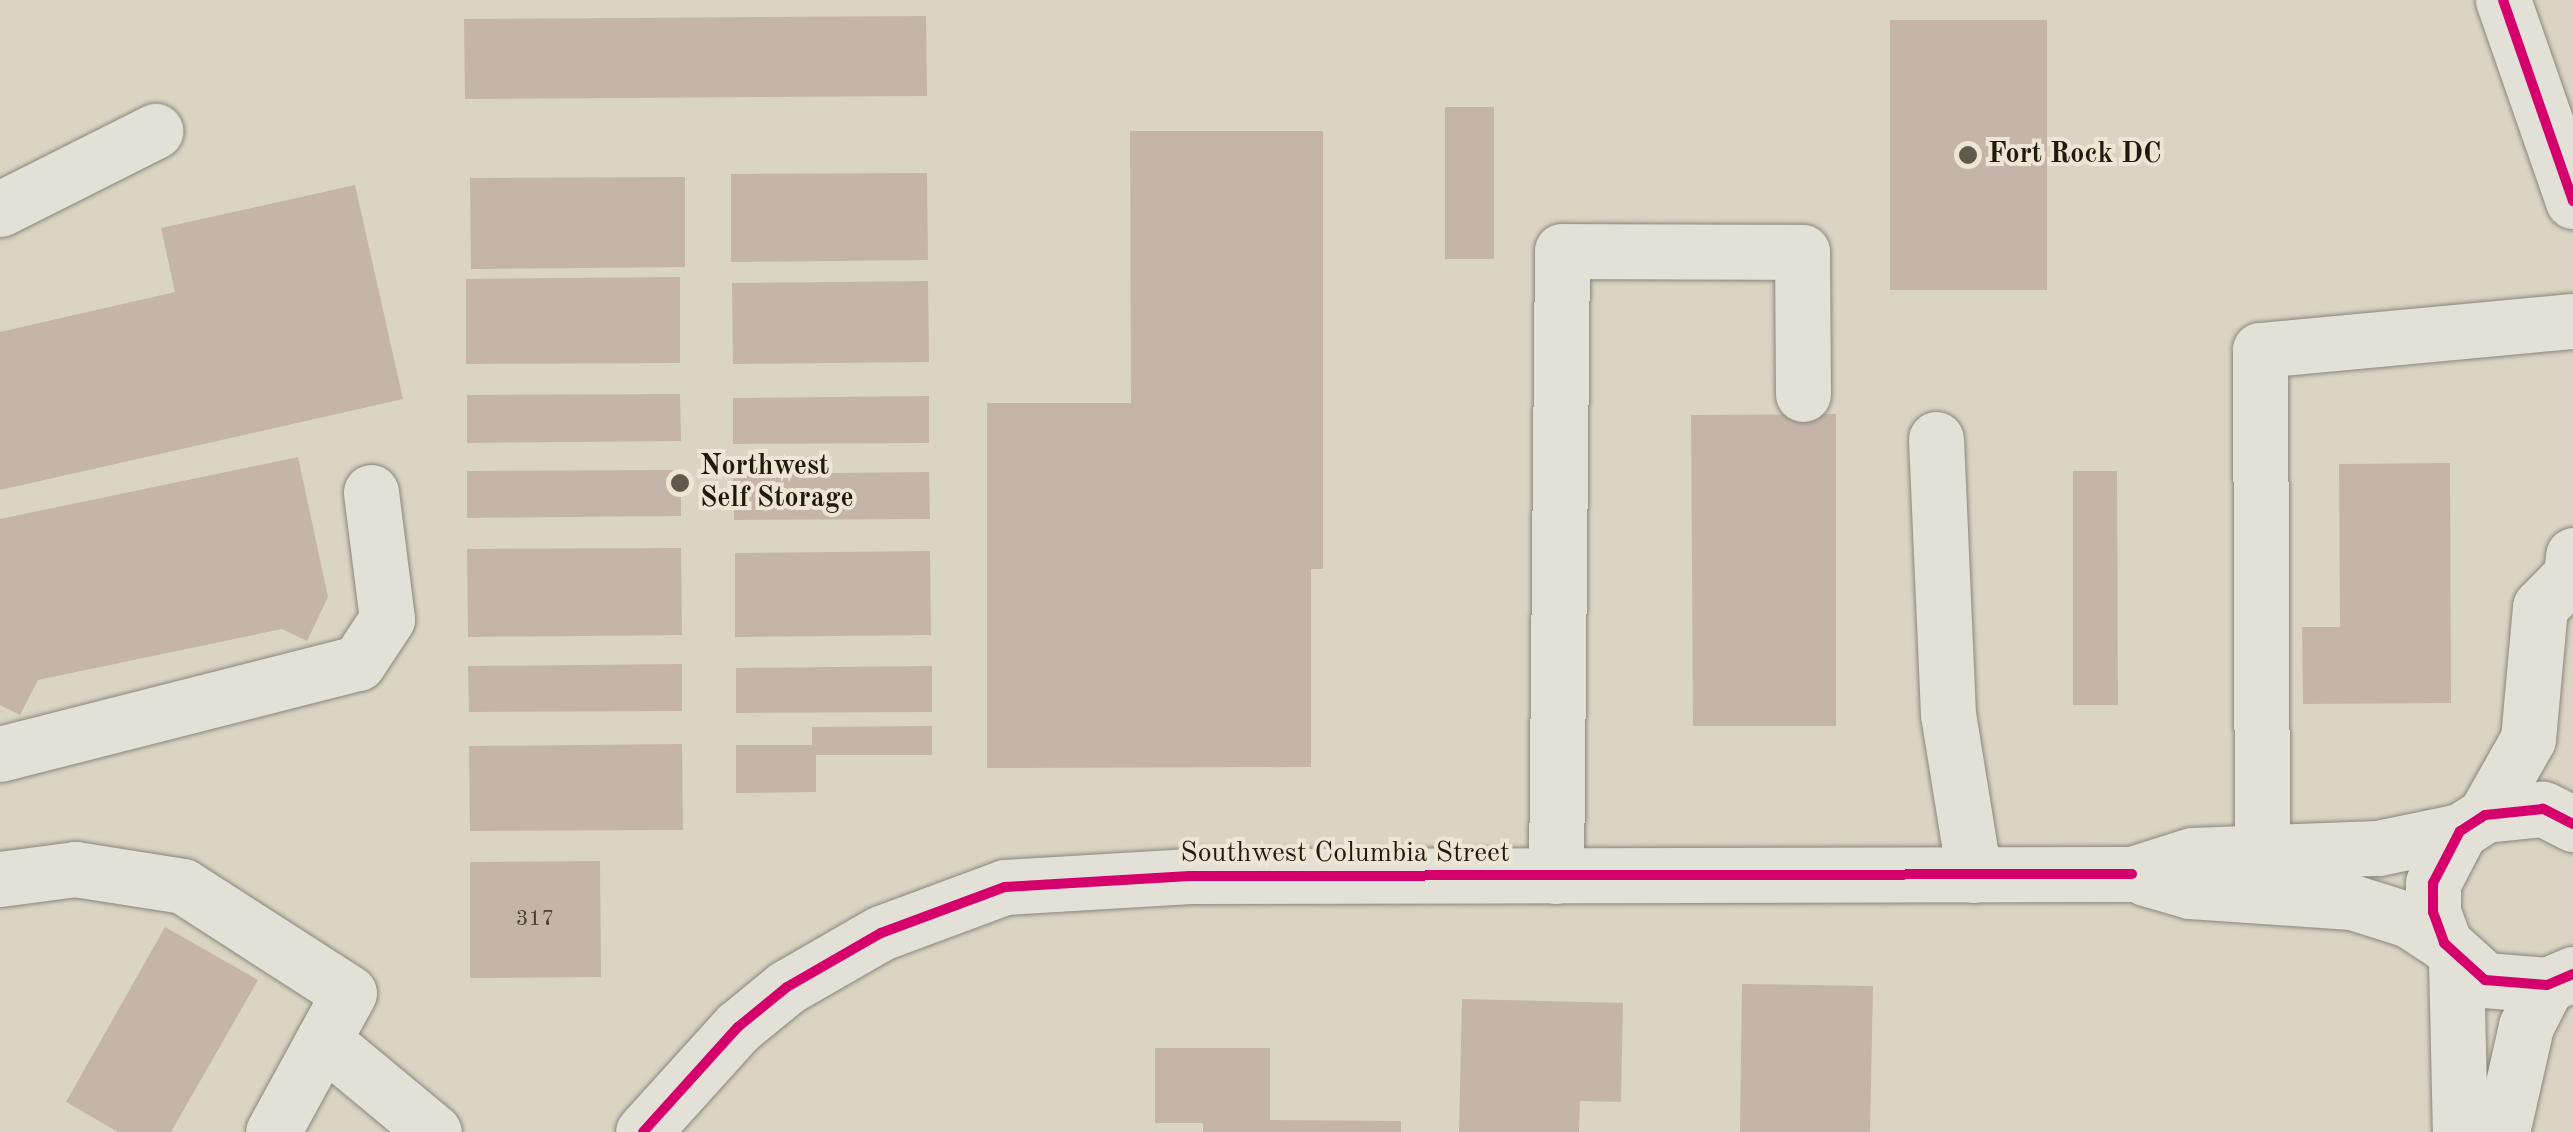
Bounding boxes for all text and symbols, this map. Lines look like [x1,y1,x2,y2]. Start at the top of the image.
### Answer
place label: Fort Rock DC [1988,138,2161,172]
marker: Fort Rock DC [1957,144,1979,166]
place label: Northwest Self Storage [700,450,854,516]
marker: Northwest Self Storage [669,472,691,494]
street label: Southwest Columbia Street [1180,837,1510,871]
house number: 317 [516,907,554,933]

